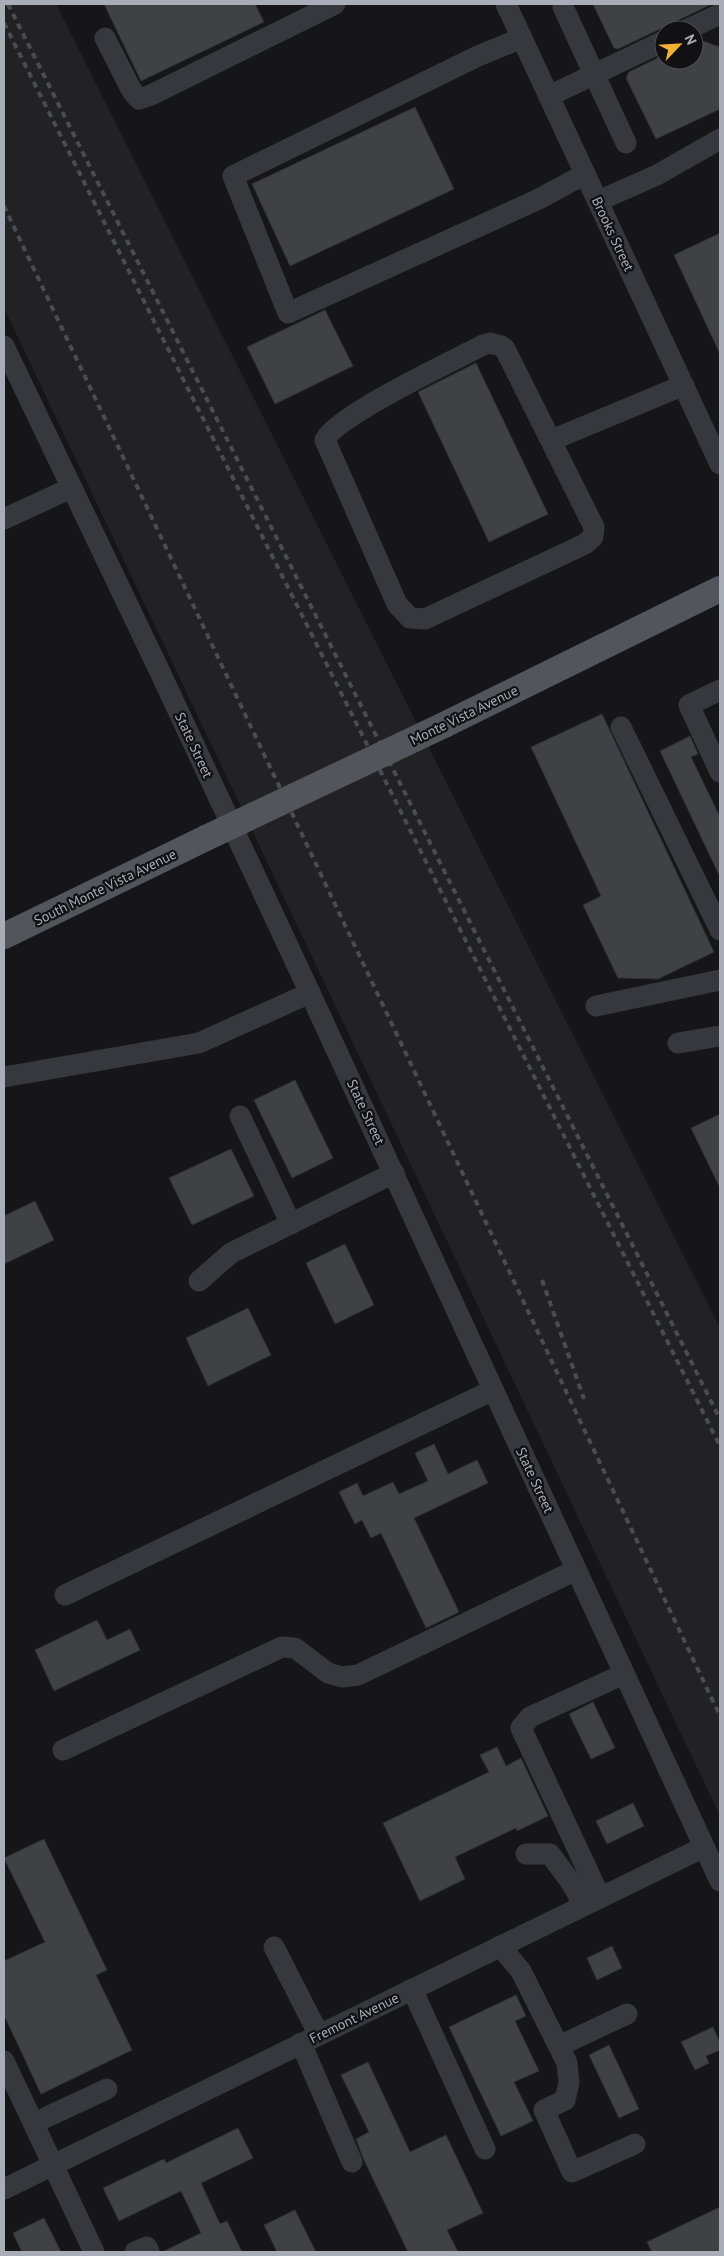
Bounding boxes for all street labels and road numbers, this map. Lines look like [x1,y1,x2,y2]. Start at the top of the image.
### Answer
street label: Brooks Street [588,194,638,274]
street label: Monte Vista Avenue [407,681,521,749]
street label: State Street [171,709,217,781]
street label: South Monte Vista Avenue [31,845,179,929]
street label: State Street [343,1076,389,1148]
street label: State Street [512,1444,558,1516]
street label: Fremont Avenue [306,1989,402,2047]

